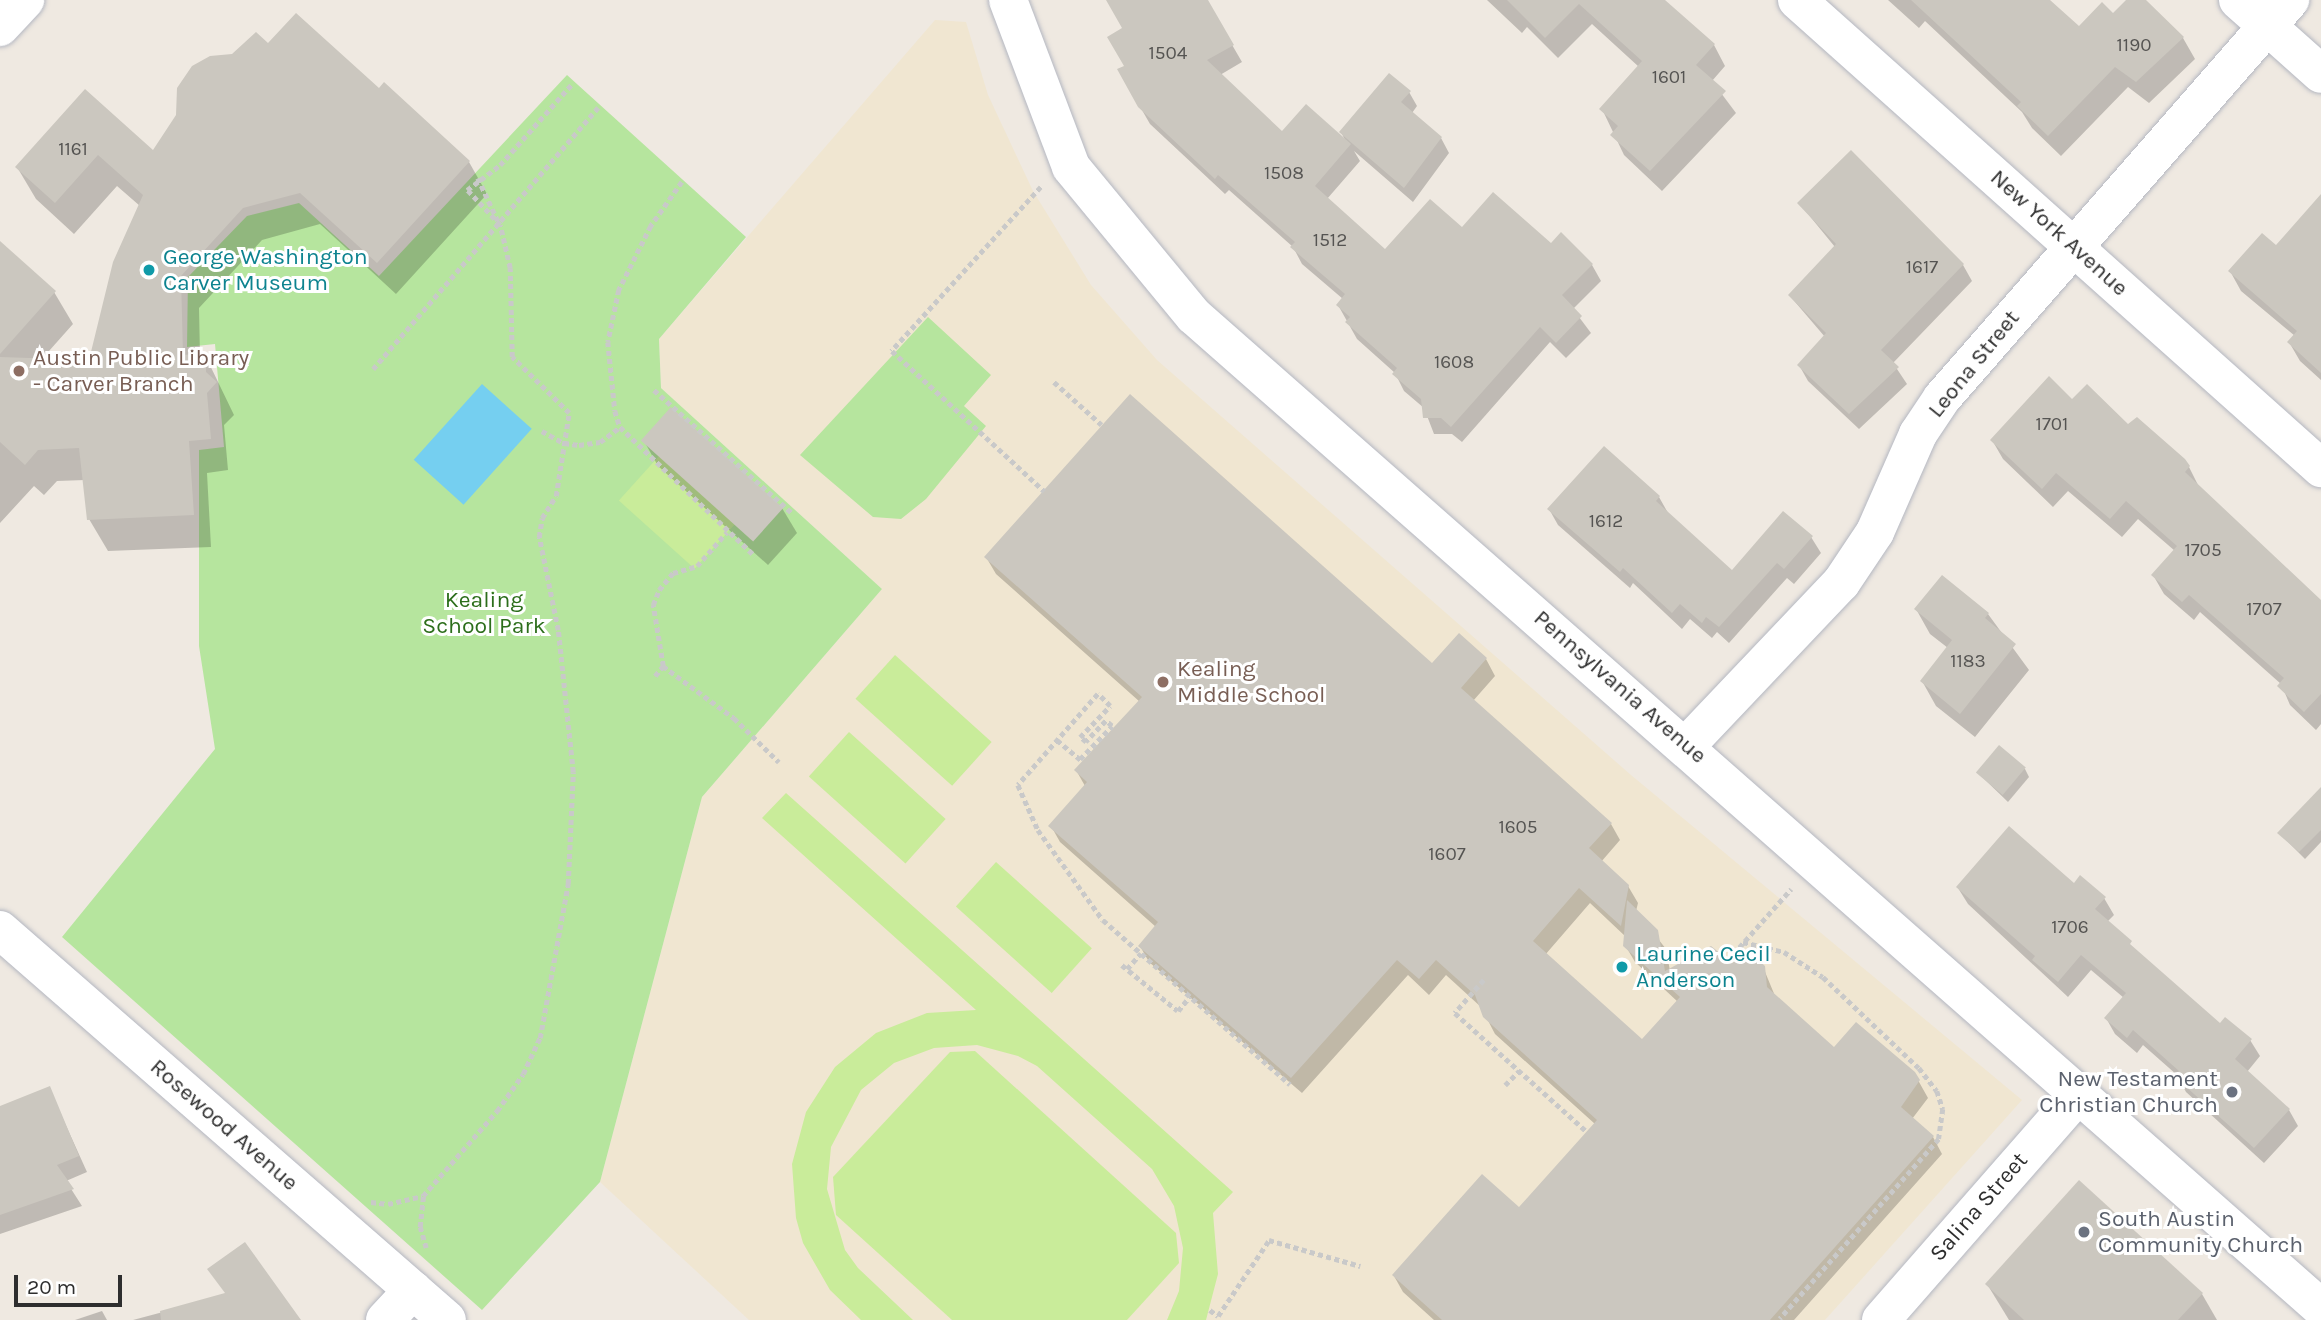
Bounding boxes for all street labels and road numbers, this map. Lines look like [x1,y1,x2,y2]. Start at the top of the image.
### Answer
street label: New York Avenue [1984,164,2134,302]
street label: Leona Street [1922,305,2026,423]
street label: Pennsylvania Avenue [1528,604,1712,770]
street label: Rosewood Avenue [144,1053,304,1197]
street label: Salina Street [1924,1147,2034,1267]

